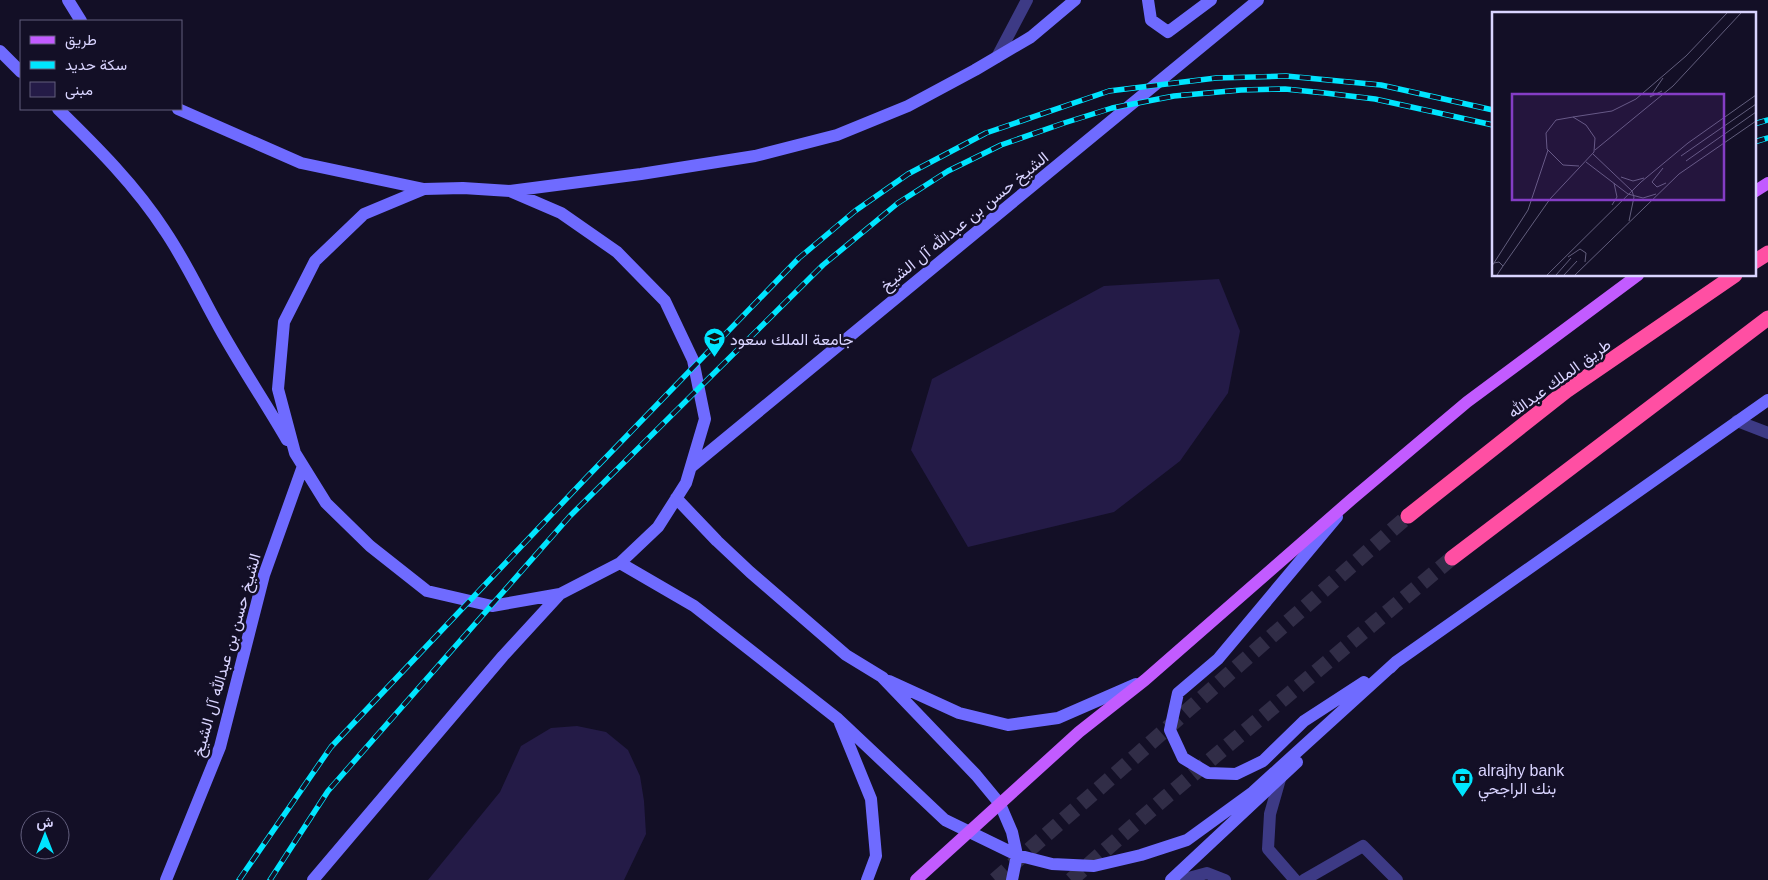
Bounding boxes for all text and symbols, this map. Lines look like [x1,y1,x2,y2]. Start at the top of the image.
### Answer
inset map [1492,12,1756,276]
legend [20,20,182,110]
text: طريق [65,31,97,50]
text: سكة حديد [65,56,127,74]
text: مبنى [65,81,93,100]
street label: الشيخ حسن بن عبدالله آل الشيخ [876,148,1053,297]
school or university icon: جامعة الملك سعود [702,327,726,358]
place label: جامعة الملك سعود [730,331,854,350]
street label: طريق الملك عبدالله [1504,335,1615,423]
street label: الشيخ حسن بن عبدالله آل الشيخ [188,551,267,760]
place label: alrajhy bank بنك الراجحي [1478,762,1565,802]
bank icon: alrajhy bank بنك الراجحي [1450,767,1474,798]
north arrow [20,810,70,860]
text: ش [37,814,54,831]

